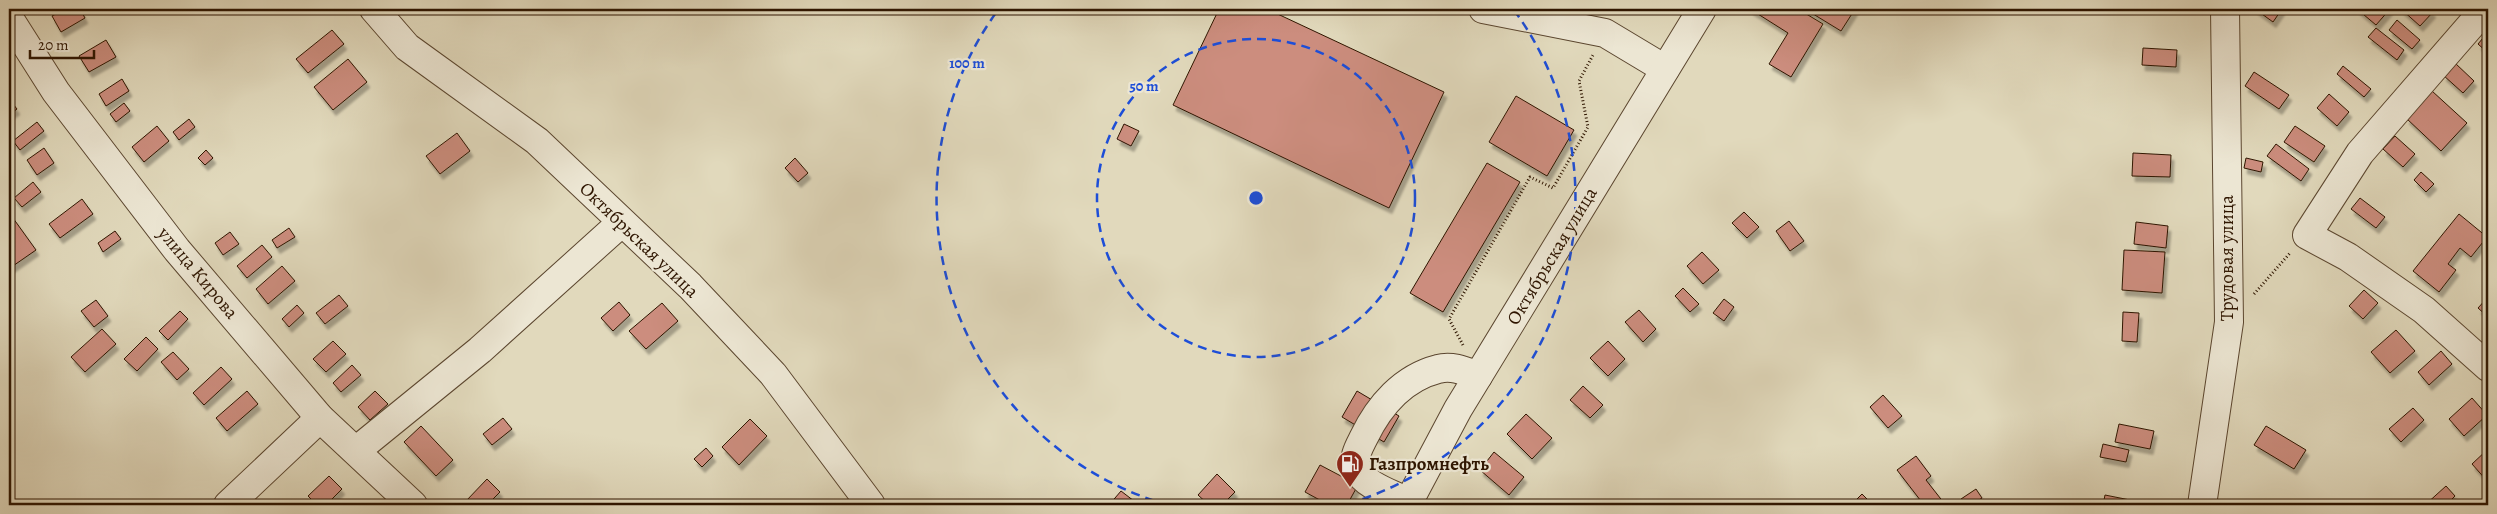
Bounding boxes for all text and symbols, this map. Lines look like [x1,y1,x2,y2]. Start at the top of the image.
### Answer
scale bar [30,28,94,60]
text: 20 m [38,35,69,55]
text: 100 m [949,53,985,73]
text: 50 m [1129,76,1159,96]
street label: Октябрьская улица [574,176,705,304]
street label: Октябрьская улица [1500,182,1604,330]
centre of rings [1247,189,1265,207]
street label: Трудовая улица [2214,195,2240,321]
street label: улица Кирова [151,221,244,325]
fuel station icon: Газпромнефть [1335,449,1365,488]
place label: Газпромнефть [1369,451,1489,477]

